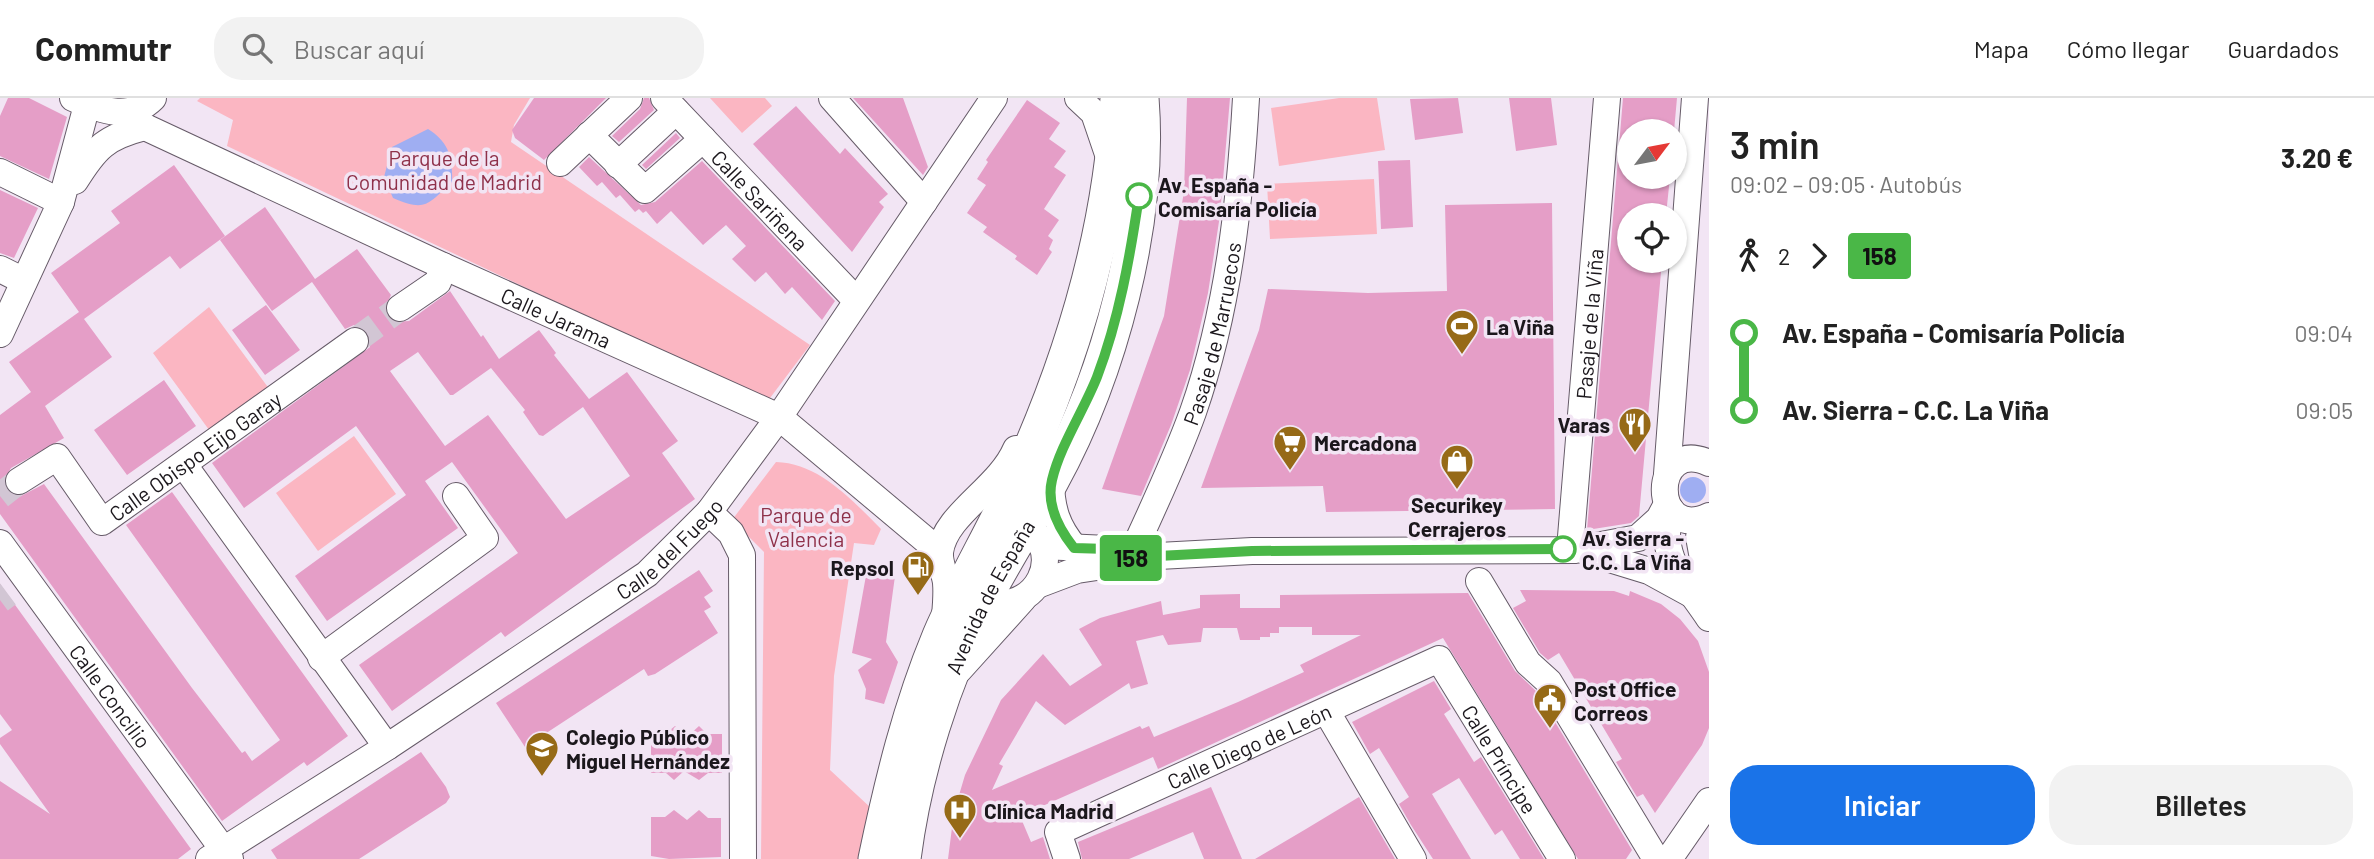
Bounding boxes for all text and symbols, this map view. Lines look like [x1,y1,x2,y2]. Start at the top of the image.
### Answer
search box [214,17,704,80]
text: Commutr [35,28,172,68]
icon: search [238,29,276,67]
text: Buscar aquí [294,33,425,64]
text: Mapa [1974,34,2029,63]
text: Cómo llegar [2067,34,2189,63]
text: Guardados [2227,34,2339,63]
north arrow [1617,119,1687,189]
map controls [1617,119,1687,273]
text: 3 min [1730,121,1820,167]
text: 3.20 € [2281,142,2353,173]
street label: Calle Sariñena [707,144,814,255]
park label: Parque de la Comunidad de Madrid [346,145,542,194]
text: 09:02 – 09:05 · Autobús [1730,170,1962,198]
place label: Av. España - Comisaría Policía [1158,172,1317,221]
marker: Av. España - Comisaría Policía [1126,183,1152,209]
button: locate [1617,203,1687,273]
icon: walk [1730,237,1768,275]
icon: forward [1800,237,1838,275]
street label: Pasaje de Marruecos [1177,240,1245,428]
text: 158 [1862,241,1897,270]
text: 2 [1778,242,1790,270]
street label: Pasaje de la Viña [1570,248,1607,400]
street label: Calle Jarama [497,281,615,352]
sports icon: La Viña [1443,307,1481,356]
place label: La Viña [1486,314,1554,339]
text: Av. España - Comisaría Policía [1782,317,2125,348]
text: 09:04 [2295,319,2353,347]
street label: Calle Obispo Eijo Garay [104,385,286,526]
text: Av. Sierra - C.C. La Viña [1782,394,2049,425]
text: 09:05 [2295,396,2353,424]
restaurant icon: Varas [1616,405,1654,454]
place label: Varas [1558,412,1610,437]
supermarket icon: Mercadona [1271,423,1309,472]
place label: Mercadona [1314,430,1417,455]
shop icon: Securikey Cerrajeros [1438,442,1476,491]
place label: Securikey Cerrajeros [1408,492,1506,541]
street label: Calle del Fuego [611,493,727,604]
park label: Parque de Valencia [760,502,852,551]
street label: Avenida de España [939,515,1039,677]
place label: Av. Sierra - C.C. La Viña [1582,525,1691,574]
line badge: 158 [1091,535,1171,581]
marker: Av. Sierra - C.C. La Viña [1550,536,1576,562]
text: 158 [1114,543,1148,572]
fuel station icon: Repsol [899,548,937,597]
place label: Repsol [830,555,894,580]
street label: Calle Concilio [65,639,157,752]
place label: Post Office Correos [1574,676,1676,725]
public building icon: Post Office Correos [1531,681,1569,730]
street label: Calle Diego de León [1163,697,1335,793]
street label: Calle Príncipe [1457,700,1543,818]
place label: Colegio Público Miguel Hernández [566,724,730,773]
school or university icon: Colegio Público Miguel Hernández [523,729,561,778]
button: Iniciar [1730,765,2035,845]
button: Billetes [2049,765,2353,845]
hospital icon: Clínica Madrid [941,791,979,840]
place label: Clínica Madrid [984,798,1114,823]

